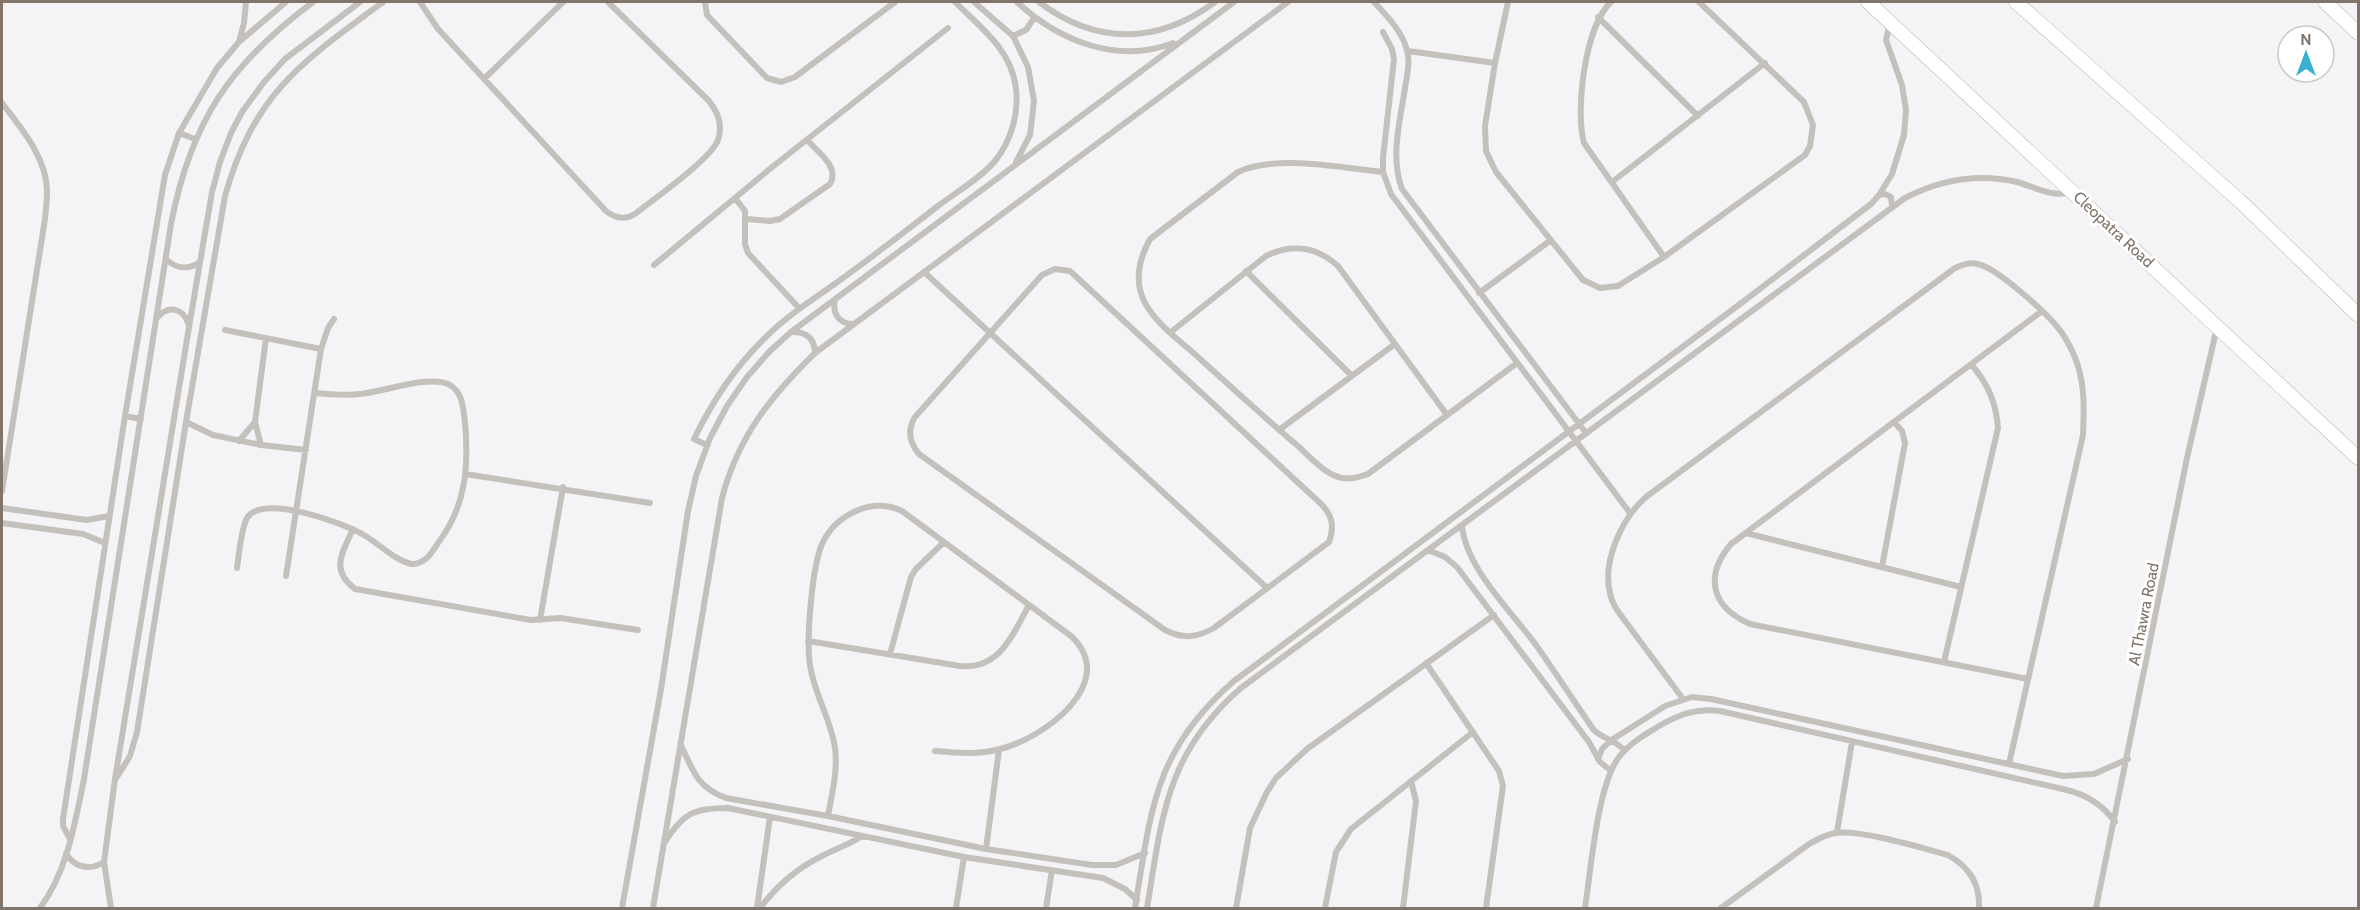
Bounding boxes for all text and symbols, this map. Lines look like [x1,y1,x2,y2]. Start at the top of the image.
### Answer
north arrow [2276,24,2336,84]
text: N [2300,30,2312,49]
street label: Cleopatra Road [2069,187,2158,272]
street label: Al Thawra Road [2124,561,2163,667]

